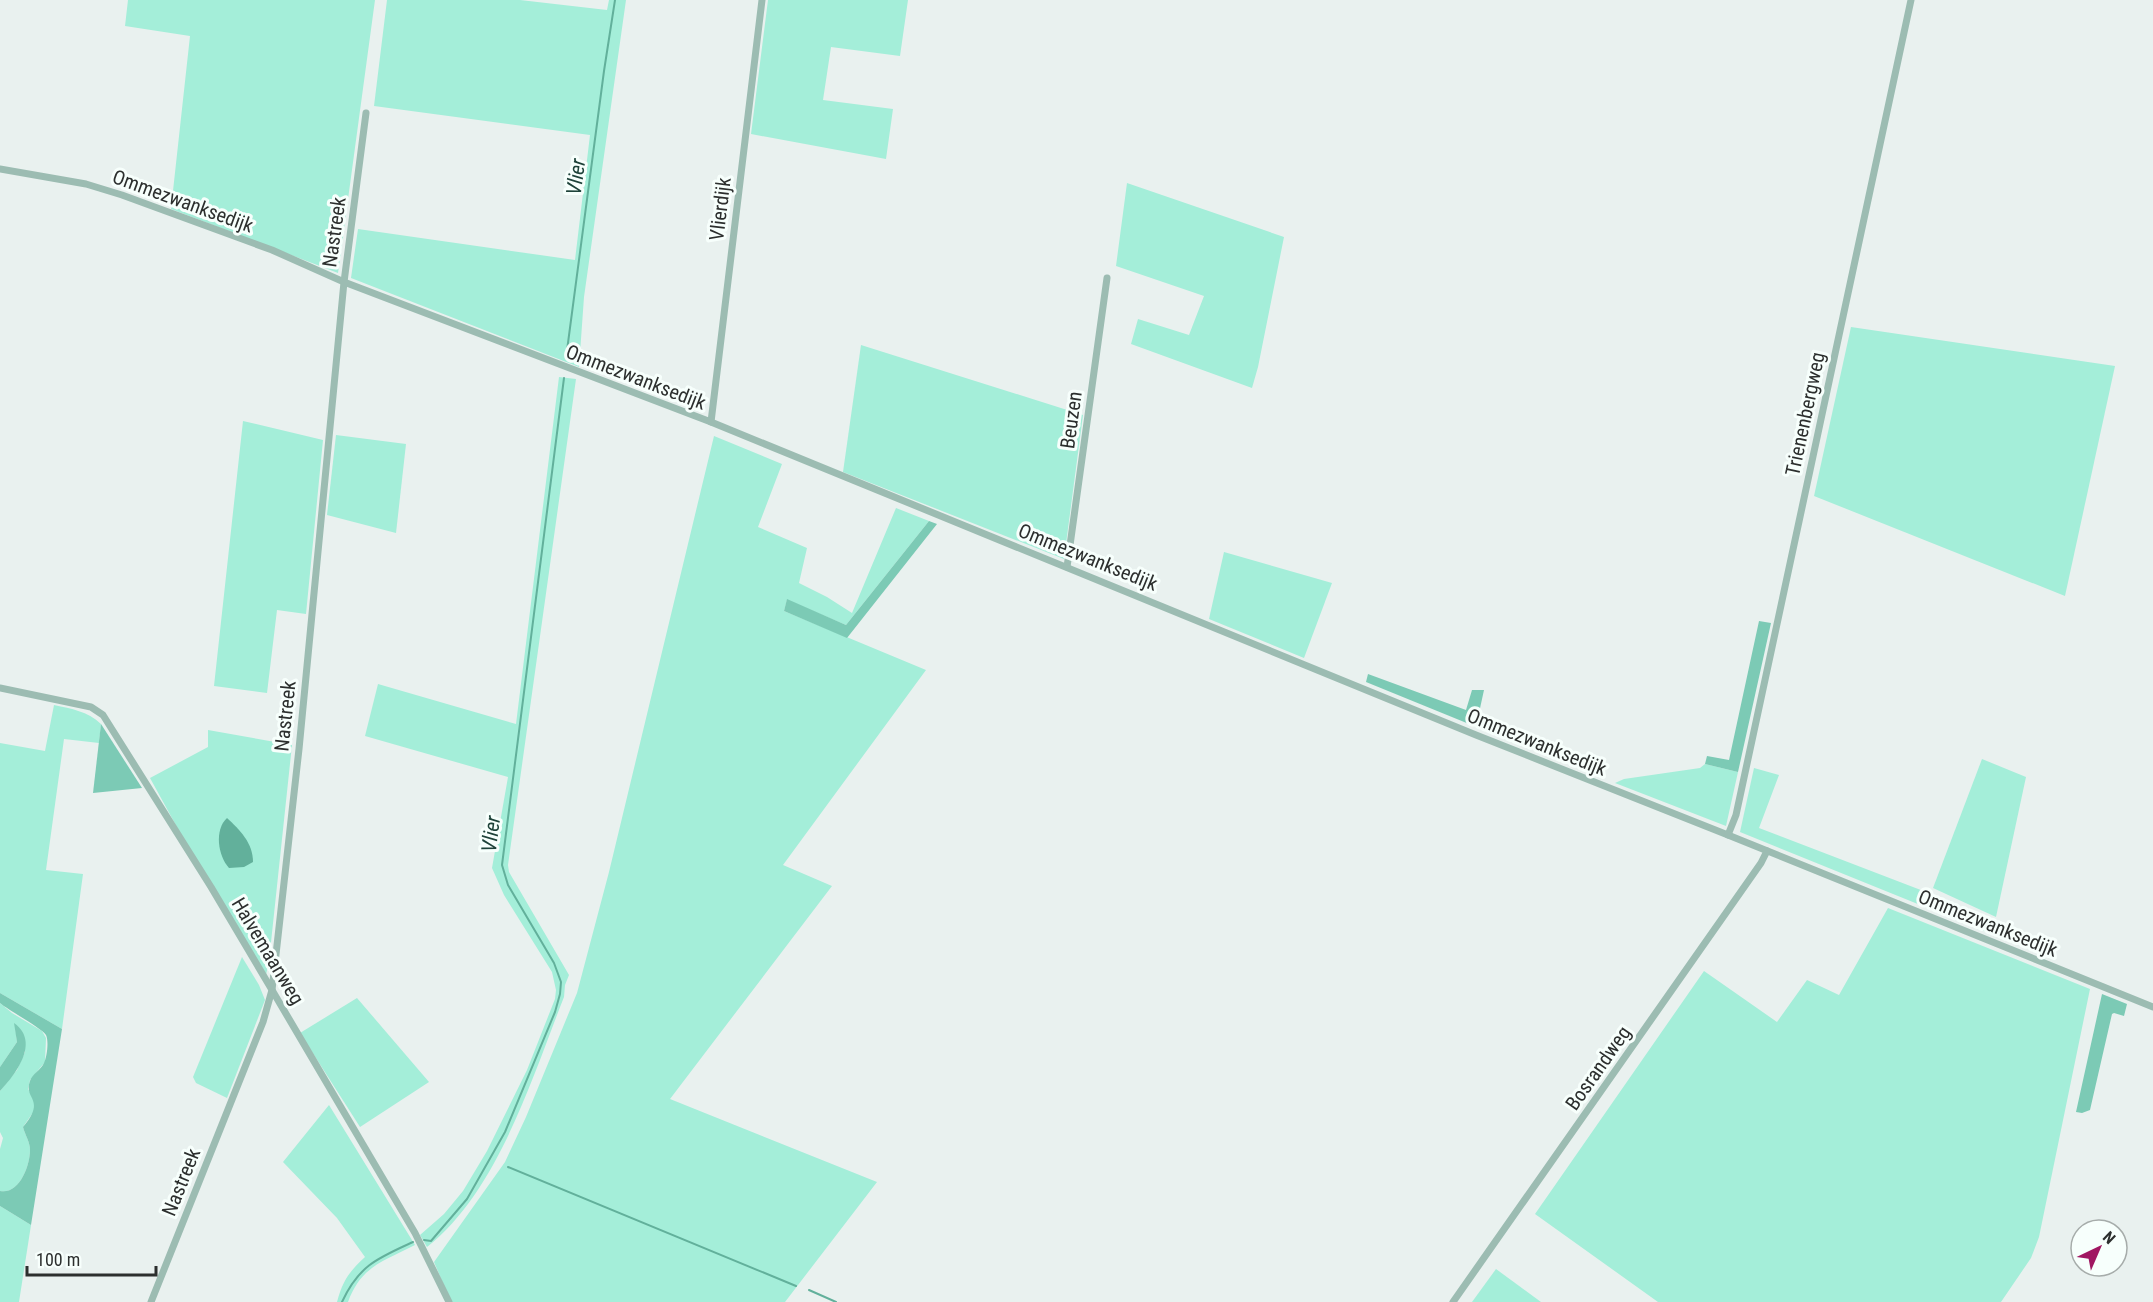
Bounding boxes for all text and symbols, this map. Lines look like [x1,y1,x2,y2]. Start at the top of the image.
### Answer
water label: Vlier [562,156,591,197]
street label: Ommezwanksedijk [109,164,257,238]
street label: Vlierdijk [704,176,736,242]
street label: Nastreek [317,195,351,269]
street label: Ommezwanksedijk [563,339,709,415]
street label: Trienenbergweg [1780,350,1830,478]
street label: Beuzen [1055,390,1087,450]
street label: Ommezwanksedijk [1015,518,1161,596]
street label: Nastreek [269,680,301,752]
street label: Ommezwanksedijk [1464,703,1610,781]
water label: Vlier [477,814,505,854]
street label: Ommezwanksedijk [1915,884,2061,962]
street label: Halvemaanweg [227,893,309,1009]
street label: Bosrandweg [1560,1021,1636,1115]
street label: Nastreek [157,1145,205,1219]
north arrow [2069,1218,2129,1278]
text: N [2099,1227,2119,1248]
scale bar [27,1239,156,1277]
text: 100 m [36,1249,80,1270]

